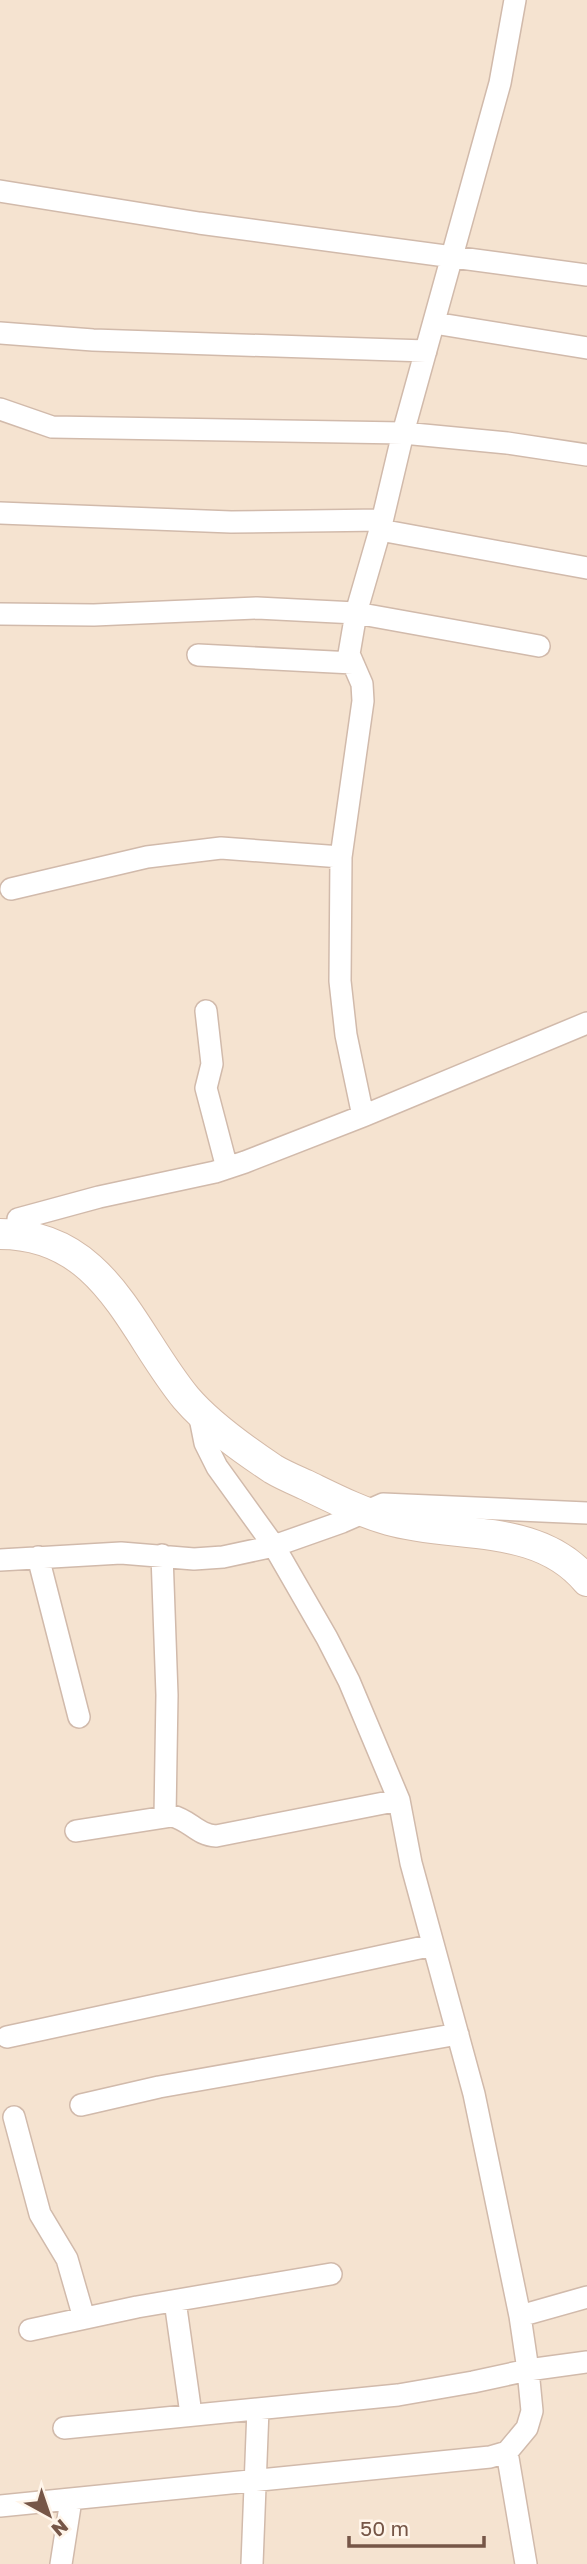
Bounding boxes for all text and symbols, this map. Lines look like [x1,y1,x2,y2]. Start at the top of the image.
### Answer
north arrow [14,2480,84,2550]
scale bar [349,2504,484,2548]
text: N [47,2515,73,2542]
text: 50 m [360,2515,409,2541]

